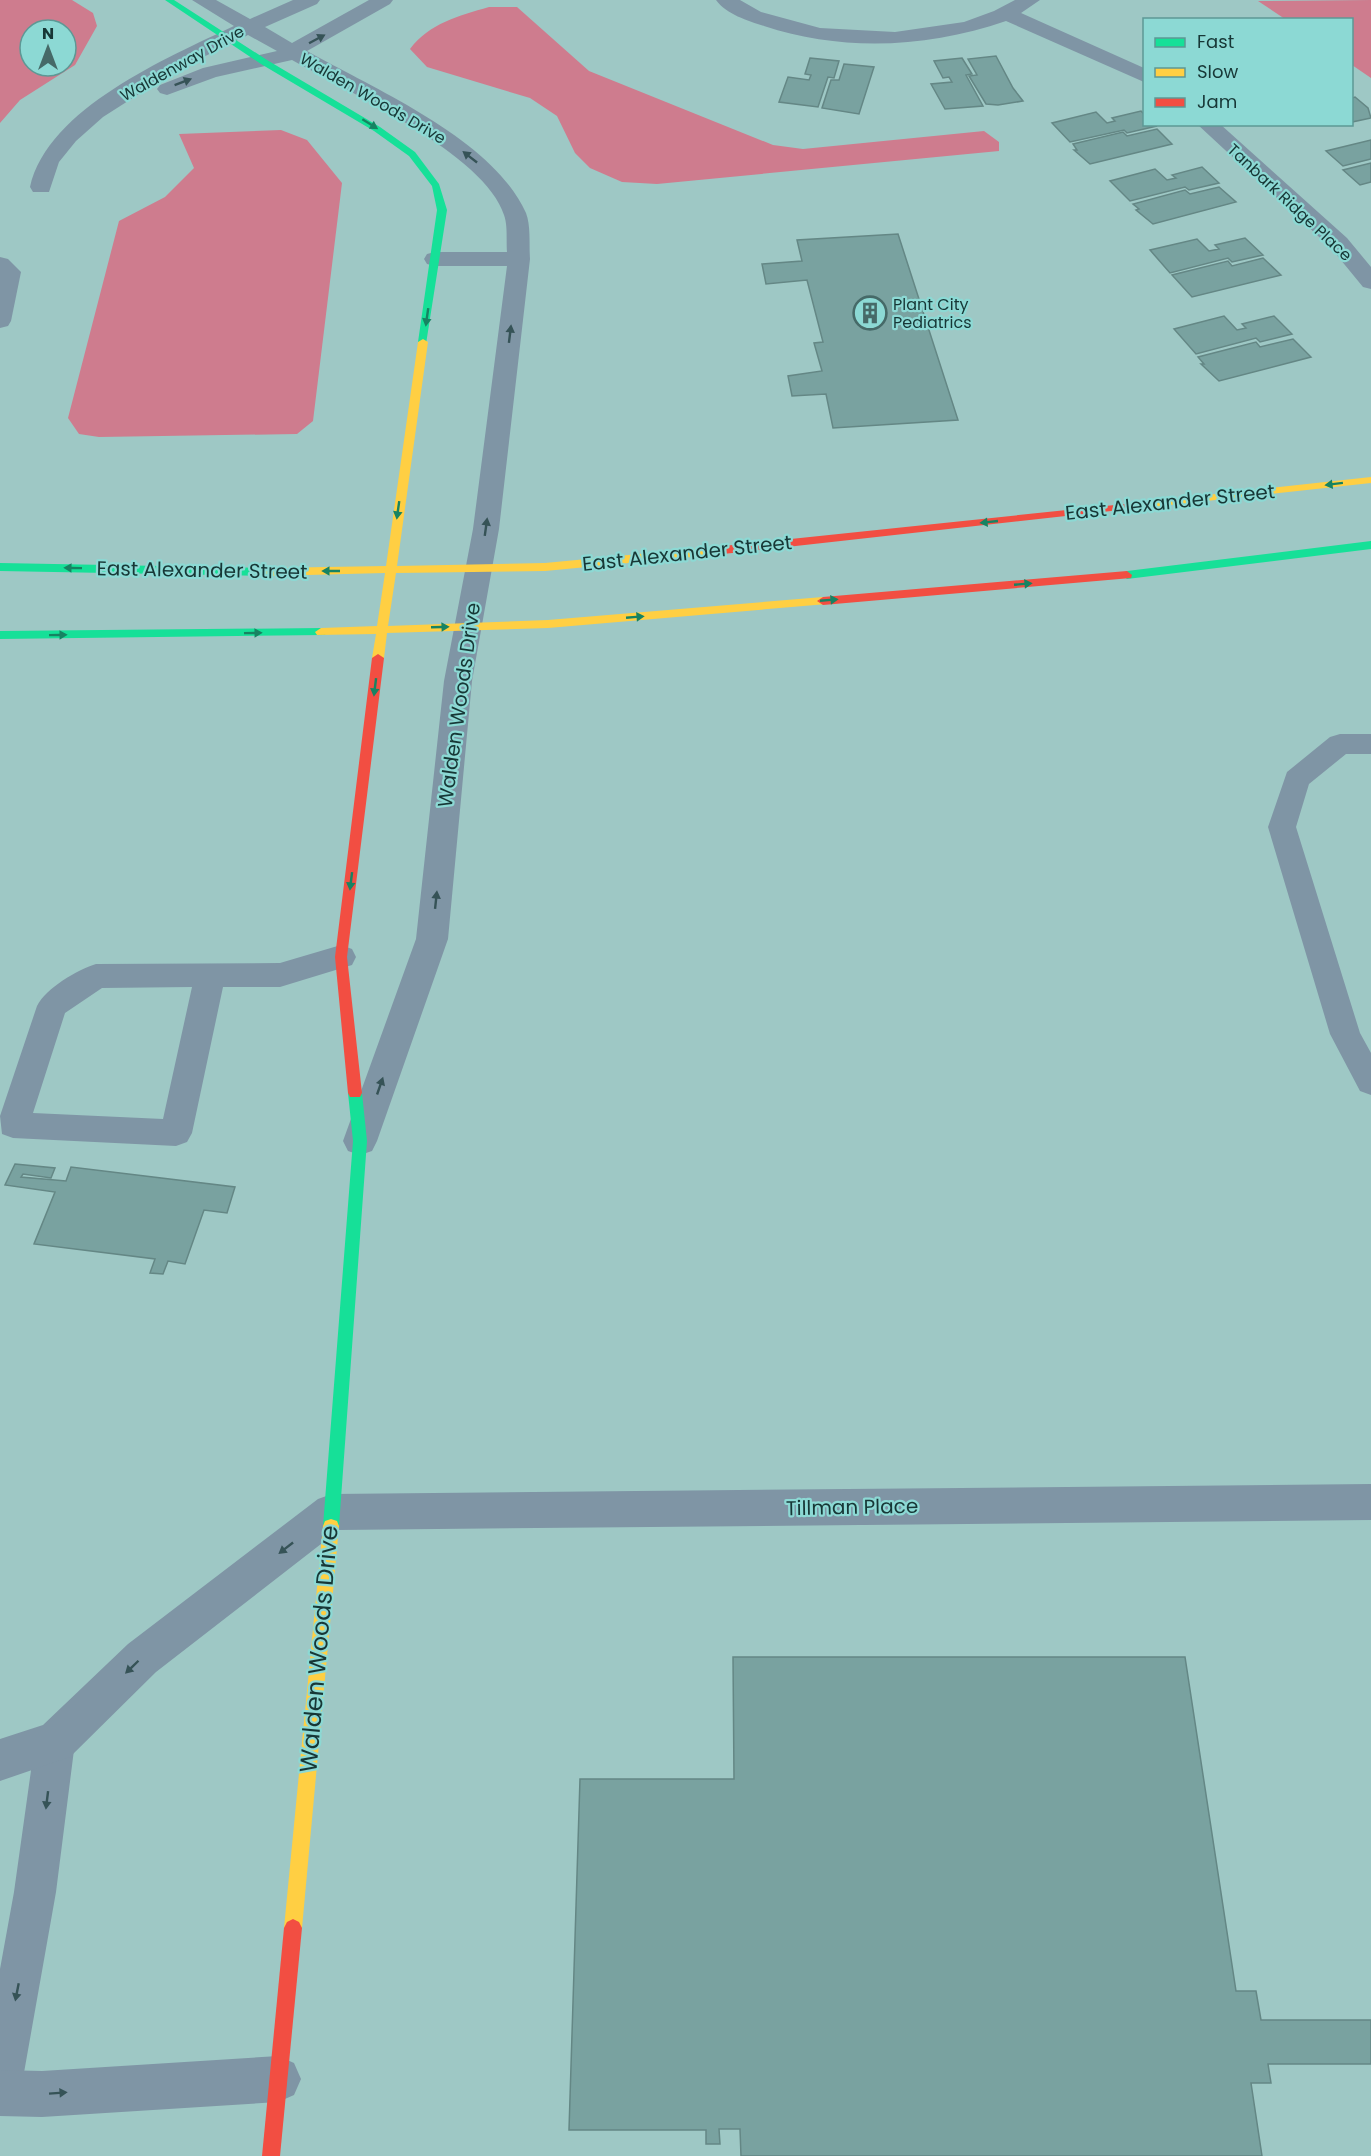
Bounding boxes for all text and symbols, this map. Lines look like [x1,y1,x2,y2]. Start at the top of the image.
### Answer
north arrow [18,18,78,78]
legend [1143,18,1353,126]
street label: Waldenway Drive [116,20,249,107]
text: N [42,22,54,45]
text: Fast [1197,29,1234,54]
one-way arrow [308,34,326,44]
street label: Walden Woods Drive [295,47,450,150]
text: Slow [1197,59,1239,84]
one-way arrow [174,77,192,87]
text: Jam [1197,89,1237,114]
one-way arrow [361,119,378,130]
street label: Tanbark Ridge Place [1222,138,1357,266]
one-way arrow [462,151,478,163]
place label: Plant City Pediatrics [893,293,972,334]
building icon: Plant City Pediatrics [852,295,888,331]
one-way arrow [422,307,431,326]
one-way arrow [505,324,514,343]
street label: East Alexander Street [1064,477,1276,527]
one-way arrow [1325,480,1344,489]
one-way arrow [394,500,403,519]
one-way arrow [979,517,998,527]
one-way arrow [481,518,490,537]
street label: East Alexander Street [581,528,793,578]
street label: East Alexander Street [96,554,308,586]
one-way arrow [63,564,82,573]
one-way arrow [321,566,340,576]
one-way arrow [1014,579,1033,589]
one-way arrow [820,595,839,605]
street label: Walden Woods Drive [431,601,487,809]
one-way arrow [625,612,644,622]
one-way arrow [431,623,450,632]
one-way arrow [244,628,263,637]
one-way arrow [49,630,68,640]
one-way arrow [370,678,379,697]
one-way arrow [346,872,355,891]
one-way arrow [431,891,441,910]
one-way arrow [375,1077,385,1095]
street label: Tillman Place [786,1492,918,1522]
street label: Walden Woods Drive [291,1524,346,1774]
one-way arrow [278,1541,294,1554]
one-way arrow [126,1660,140,1674]
one-way arrow [42,1790,52,1809]
one-way arrow [12,1983,21,2002]
one-way arrow [49,2088,68,2098]

